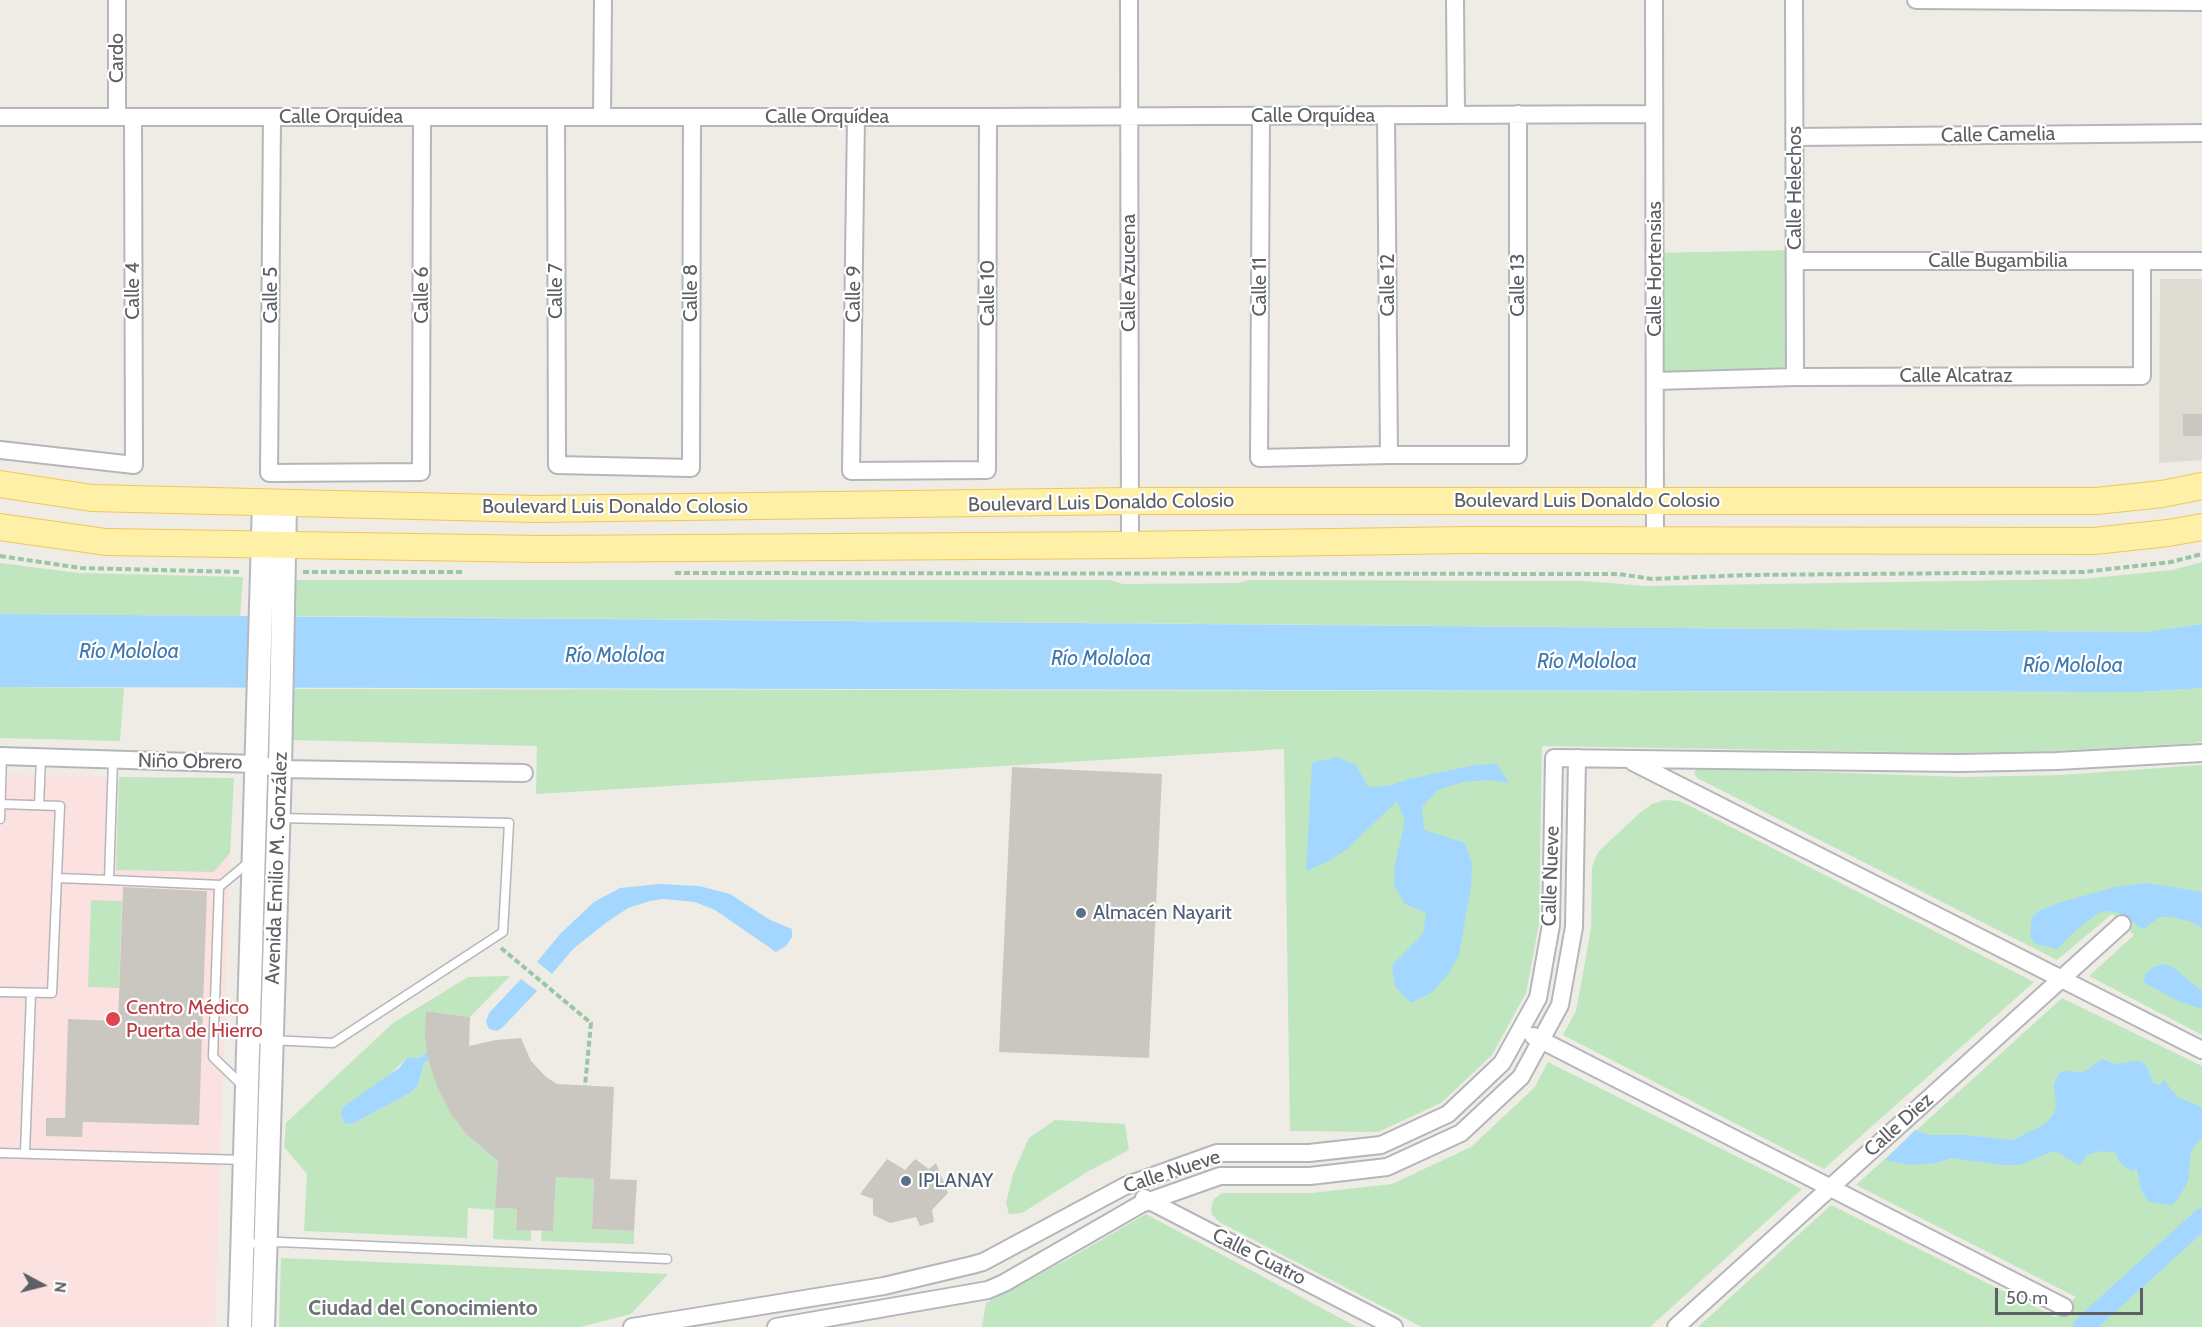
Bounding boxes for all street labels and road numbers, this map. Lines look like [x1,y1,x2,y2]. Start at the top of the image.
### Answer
street label: Cardo [105,33,129,83]
street label: Calle Orquídea [1251,104,1375,128]
street label: Calle Orquídea [279,105,403,129]
street label: Calle Orquídea [765,105,889,129]
street label: Calle Camelia [1941,122,2055,148]
street label: Calle Helechos [1783,126,1807,250]
street label: Calle Hortensias [1643,201,1667,337]
street label: Calle Azucena [1117,214,1141,332]
street label: Calle Bugambilia [1928,249,2068,273]
street label: Calle 13 [1506,253,1530,317]
street label: Calle 12 [1376,254,1400,316]
street label: Calle 11 [1248,257,1272,317]
street label: Calle 10 [976,260,1000,326]
street label: Calle 4 [121,262,145,320]
street label: Calle 7 [544,263,568,319]
street label: Calle 8 [679,264,703,322]
street label: Calle 9 [842,265,866,323]
street label: Calle 6 [410,266,434,324]
street label: Calle 5 [259,267,283,323]
street label: Calle Alcatraz [1899,364,2013,388]
street label: Boulevard Luis Donaldo Colosio [968,489,1234,517]
street label: Boulevard Luis Donaldo Colosio [1454,489,1720,513]
street label: Boulevard Luis Donaldo Colosio [482,495,748,519]
street label: Niño Obrero [138,749,242,775]
street label: Avenida Emilio M. González [261,751,293,985]
street label: Calle Nueve [1537,825,1565,927]
street label: Calle Diez [1860,1088,1938,1162]
street label: Calle Nueve [1121,1145,1223,1199]
street label: Calle Cuatro [1208,1223,1310,1291]

